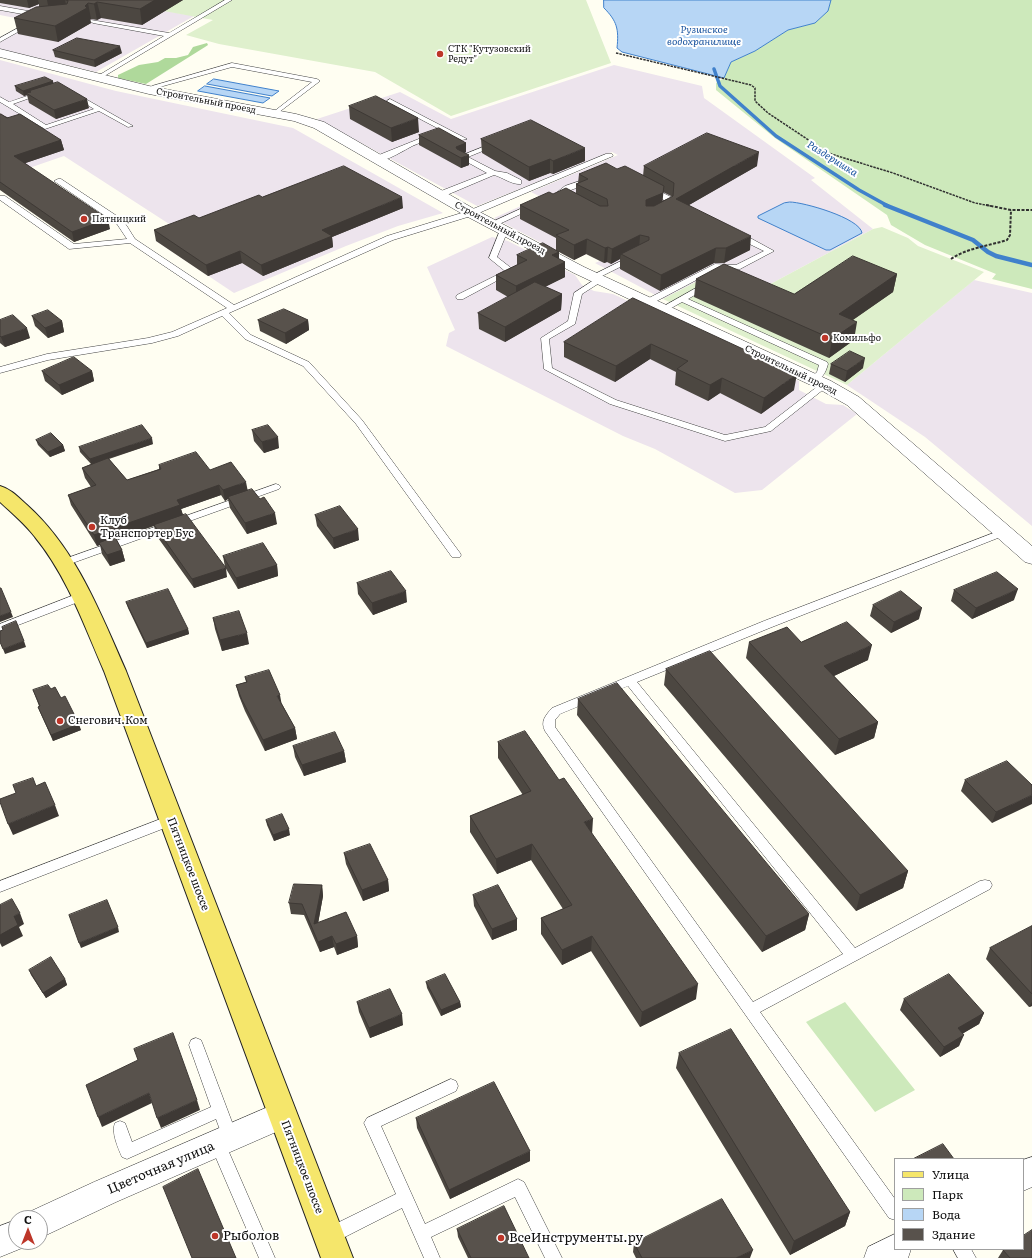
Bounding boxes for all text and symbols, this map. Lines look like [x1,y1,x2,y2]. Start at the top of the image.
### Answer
water label: Рузинское водохранилище [667,24,741,48]
place label: СТК "Кутузовский Редут" [448,44,531,65]
marker: СТК "Кутузовский Редут" [435,49,445,59]
street label: Строительный проезд [155,86,257,116]
water label: Раздеришка [805,139,859,179]
street label: Строительный проезд [453,199,547,257]
marker: Пятницкий [79,214,89,224]
place label: Пятницкий [92,214,146,224]
marker: Комильфо [820,333,830,343]
place label: Комильфо [833,333,881,343]
street label: Строительный проезд [743,343,839,397]
place label: Клуб Транспортер Бус [100,514,194,540]
marker: Клуб Транспортер Бус [87,522,97,532]
place label: Снегович.Ком [68,714,148,728]
marker: Снегович.Ком [55,716,65,726]
street label: Пятницкое шоссе [164,815,212,913]
street label: Пятницкое шоссе [278,1118,326,1216]
street label: Цветочная улица [105,1138,217,1198]
legend [894,1158,1024,1250]
text: Улица [932,1165,969,1183]
text: Парк [932,1185,963,1203]
text: Вода [932,1205,961,1223]
north arrow [8,1210,48,1250]
text: С [24,1211,32,1227]
text: Здание [932,1225,975,1243]
place label: Рыболов [223,1228,279,1244]
place label: ВсеИнструменты.ру [509,1230,643,1246]
marker: Рыболов [210,1231,220,1241]
marker: ВсеИнструменты.ру [496,1233,506,1243]

